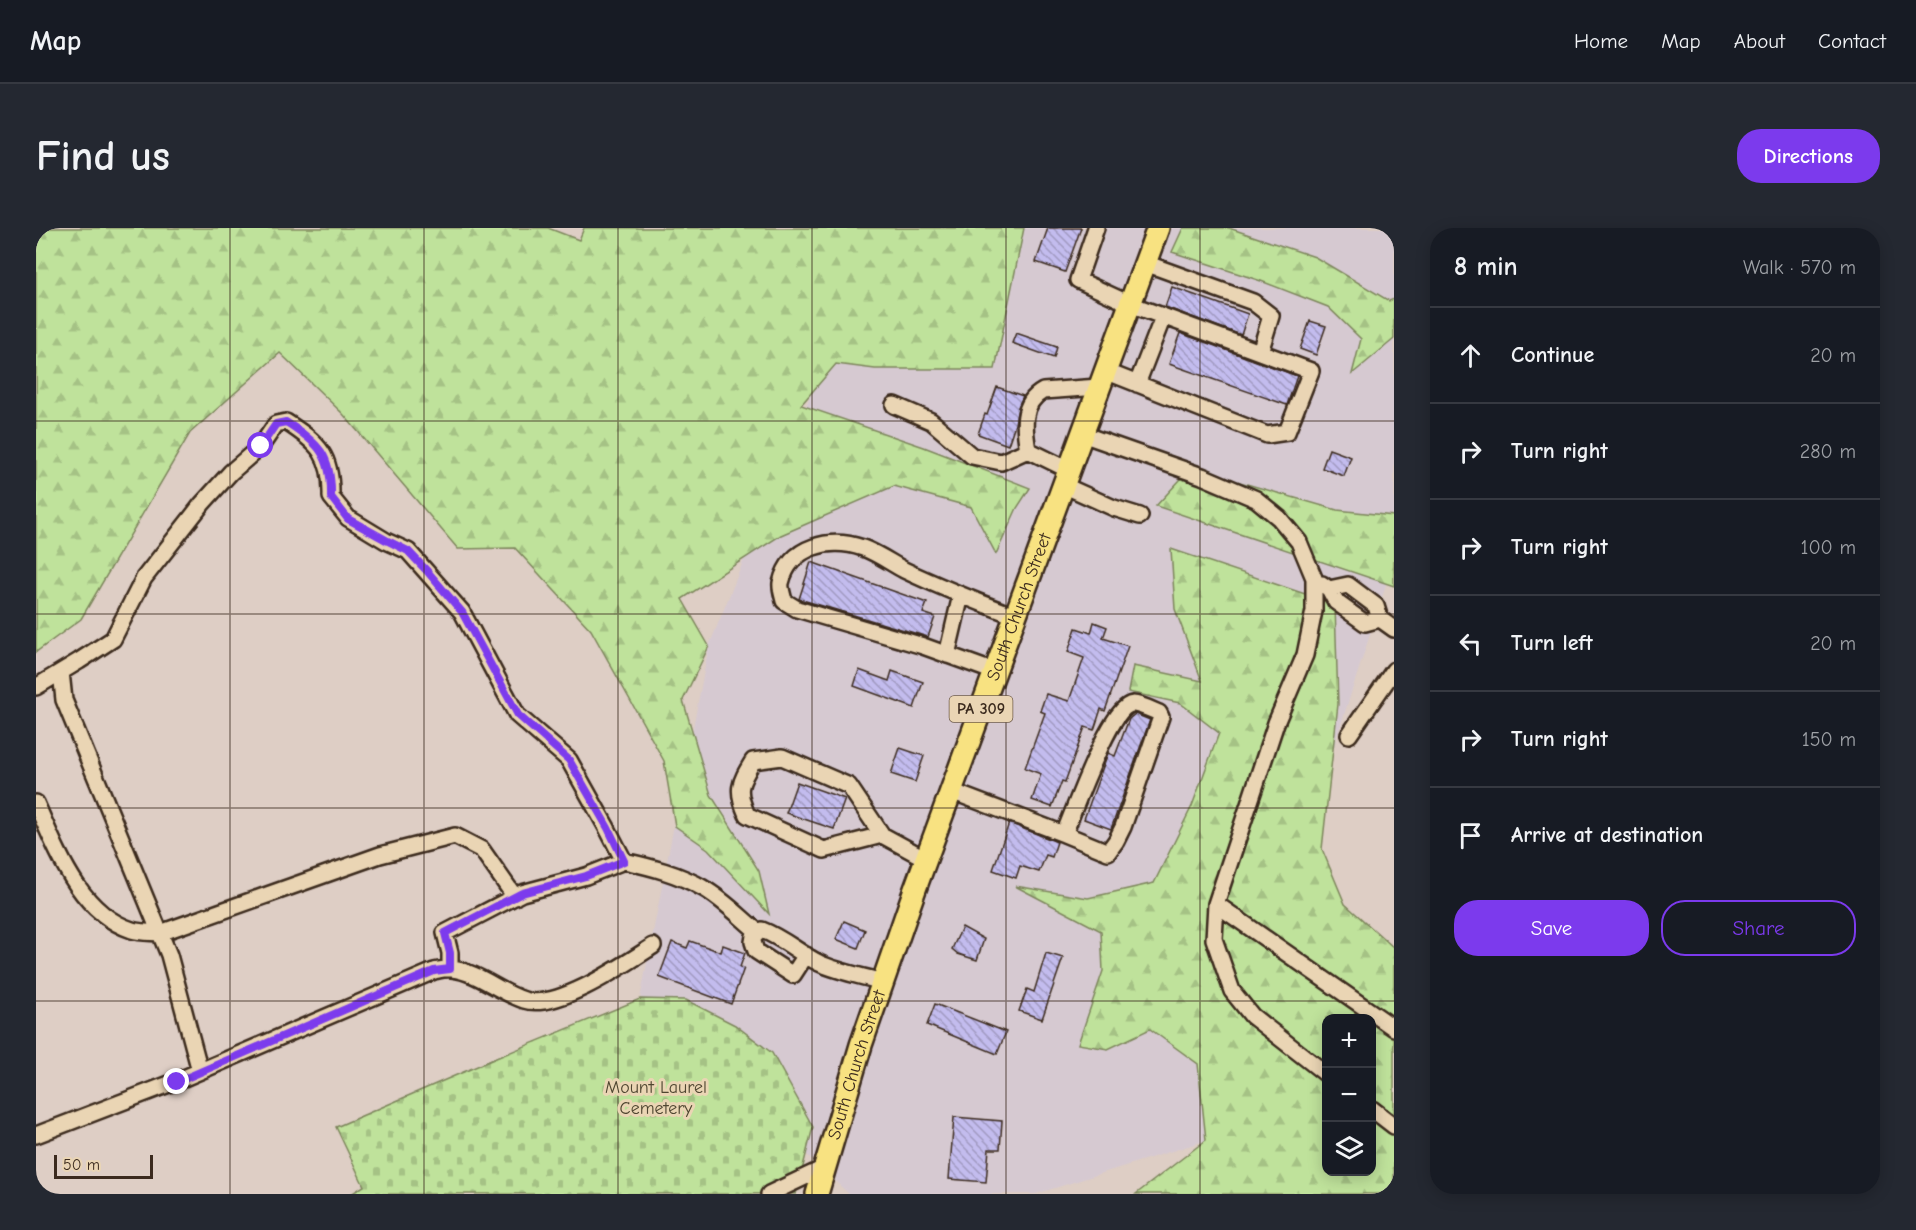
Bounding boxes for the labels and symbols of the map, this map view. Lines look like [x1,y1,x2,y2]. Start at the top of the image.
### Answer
route start [247,432,273,458]
street label: South Church Street [982,530,1056,684]
road number: PA 309 [950,696,1012,722]
street label: South Church Street [823,987,890,1142]
route end [163,1068,189,1094]
park label: Mount Laurel Cemetery [605,1077,707,1119]
scale bar [54,1152,153,1180]

